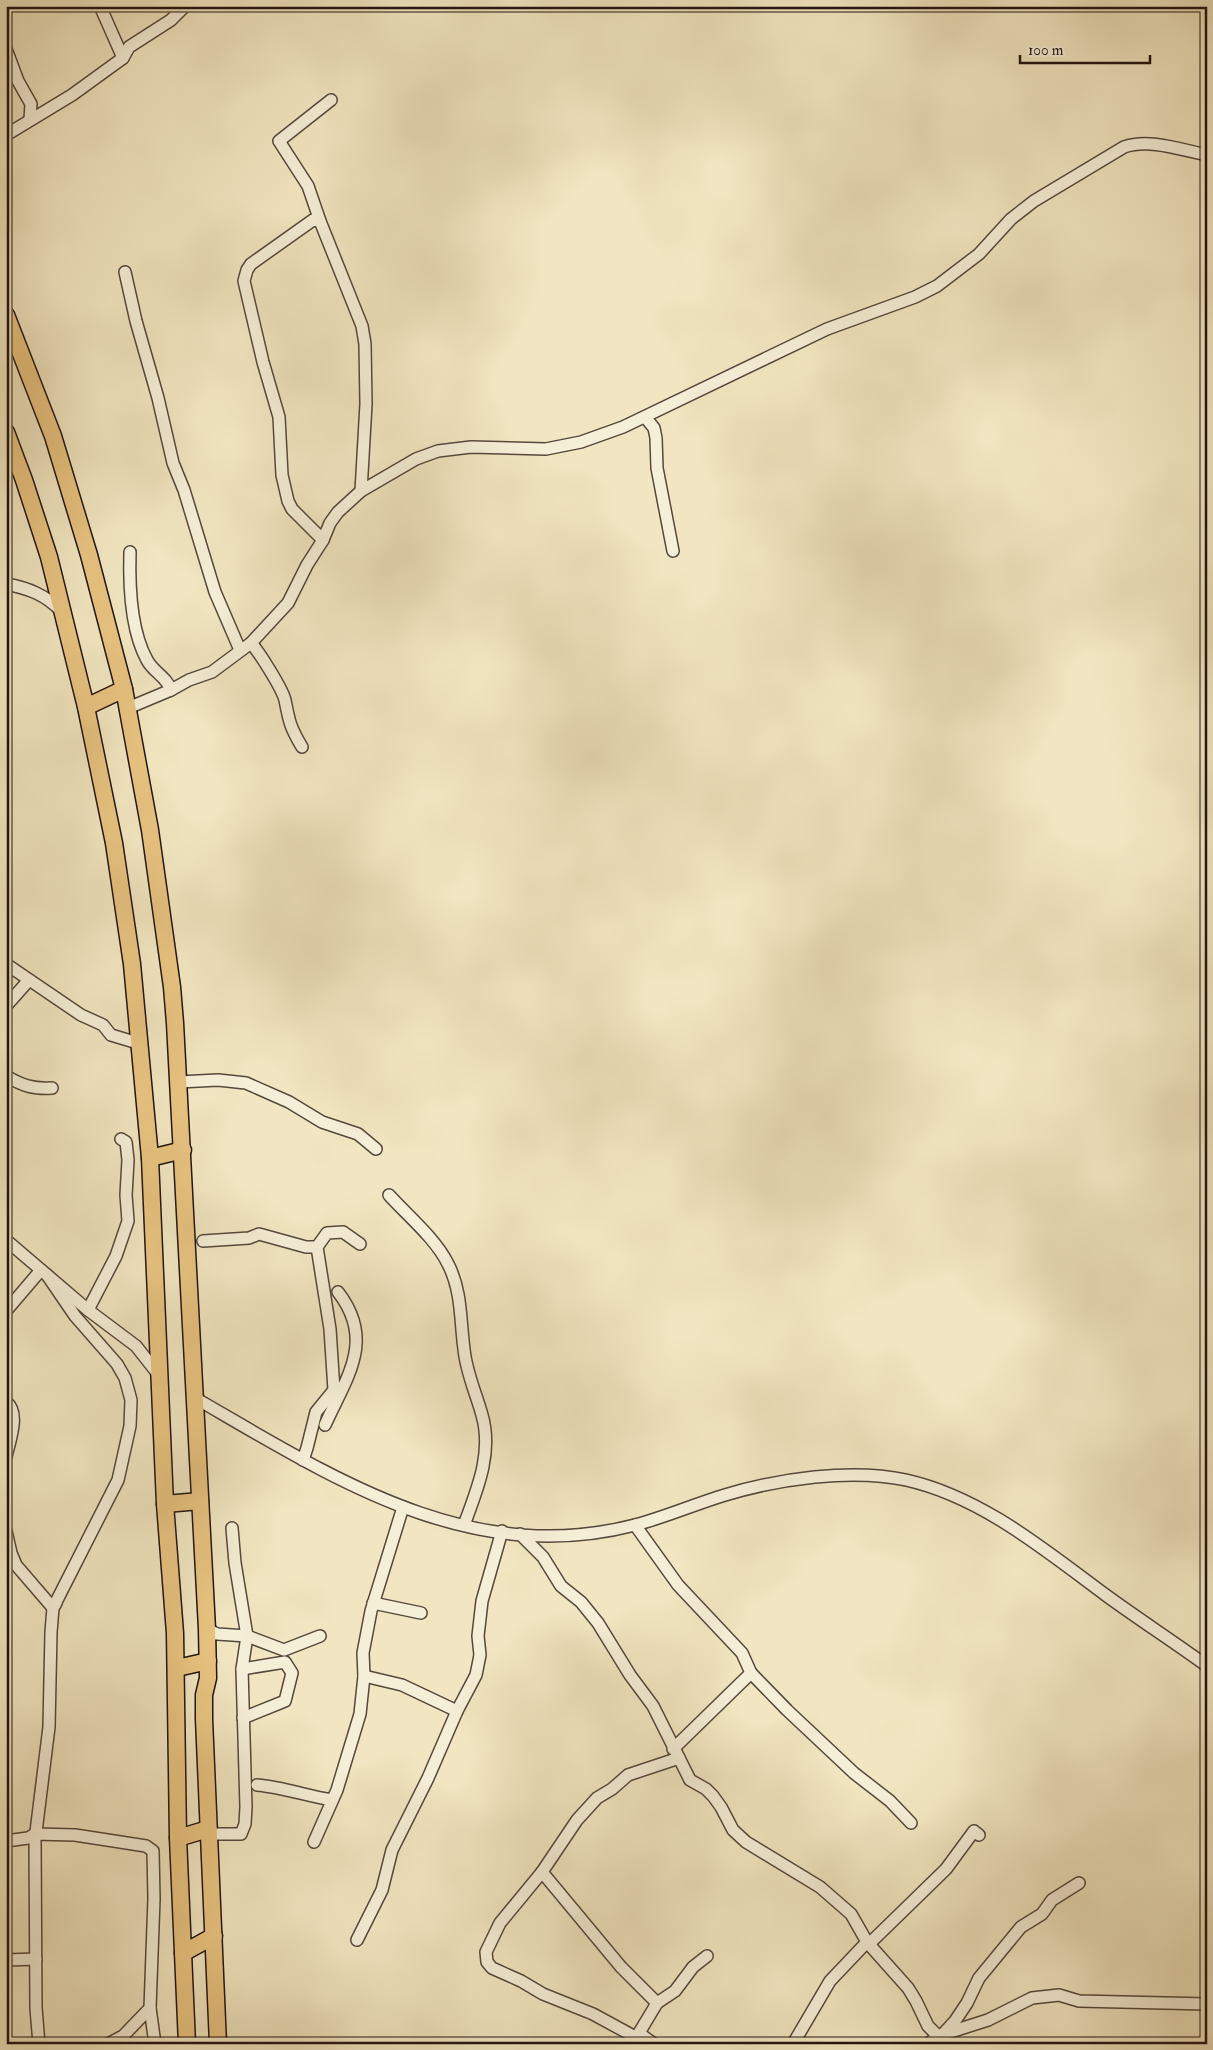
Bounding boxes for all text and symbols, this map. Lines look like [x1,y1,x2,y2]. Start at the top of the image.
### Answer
scale bar [1020,32,1150,64]
text: 100 m [1028,41,1064,60]

